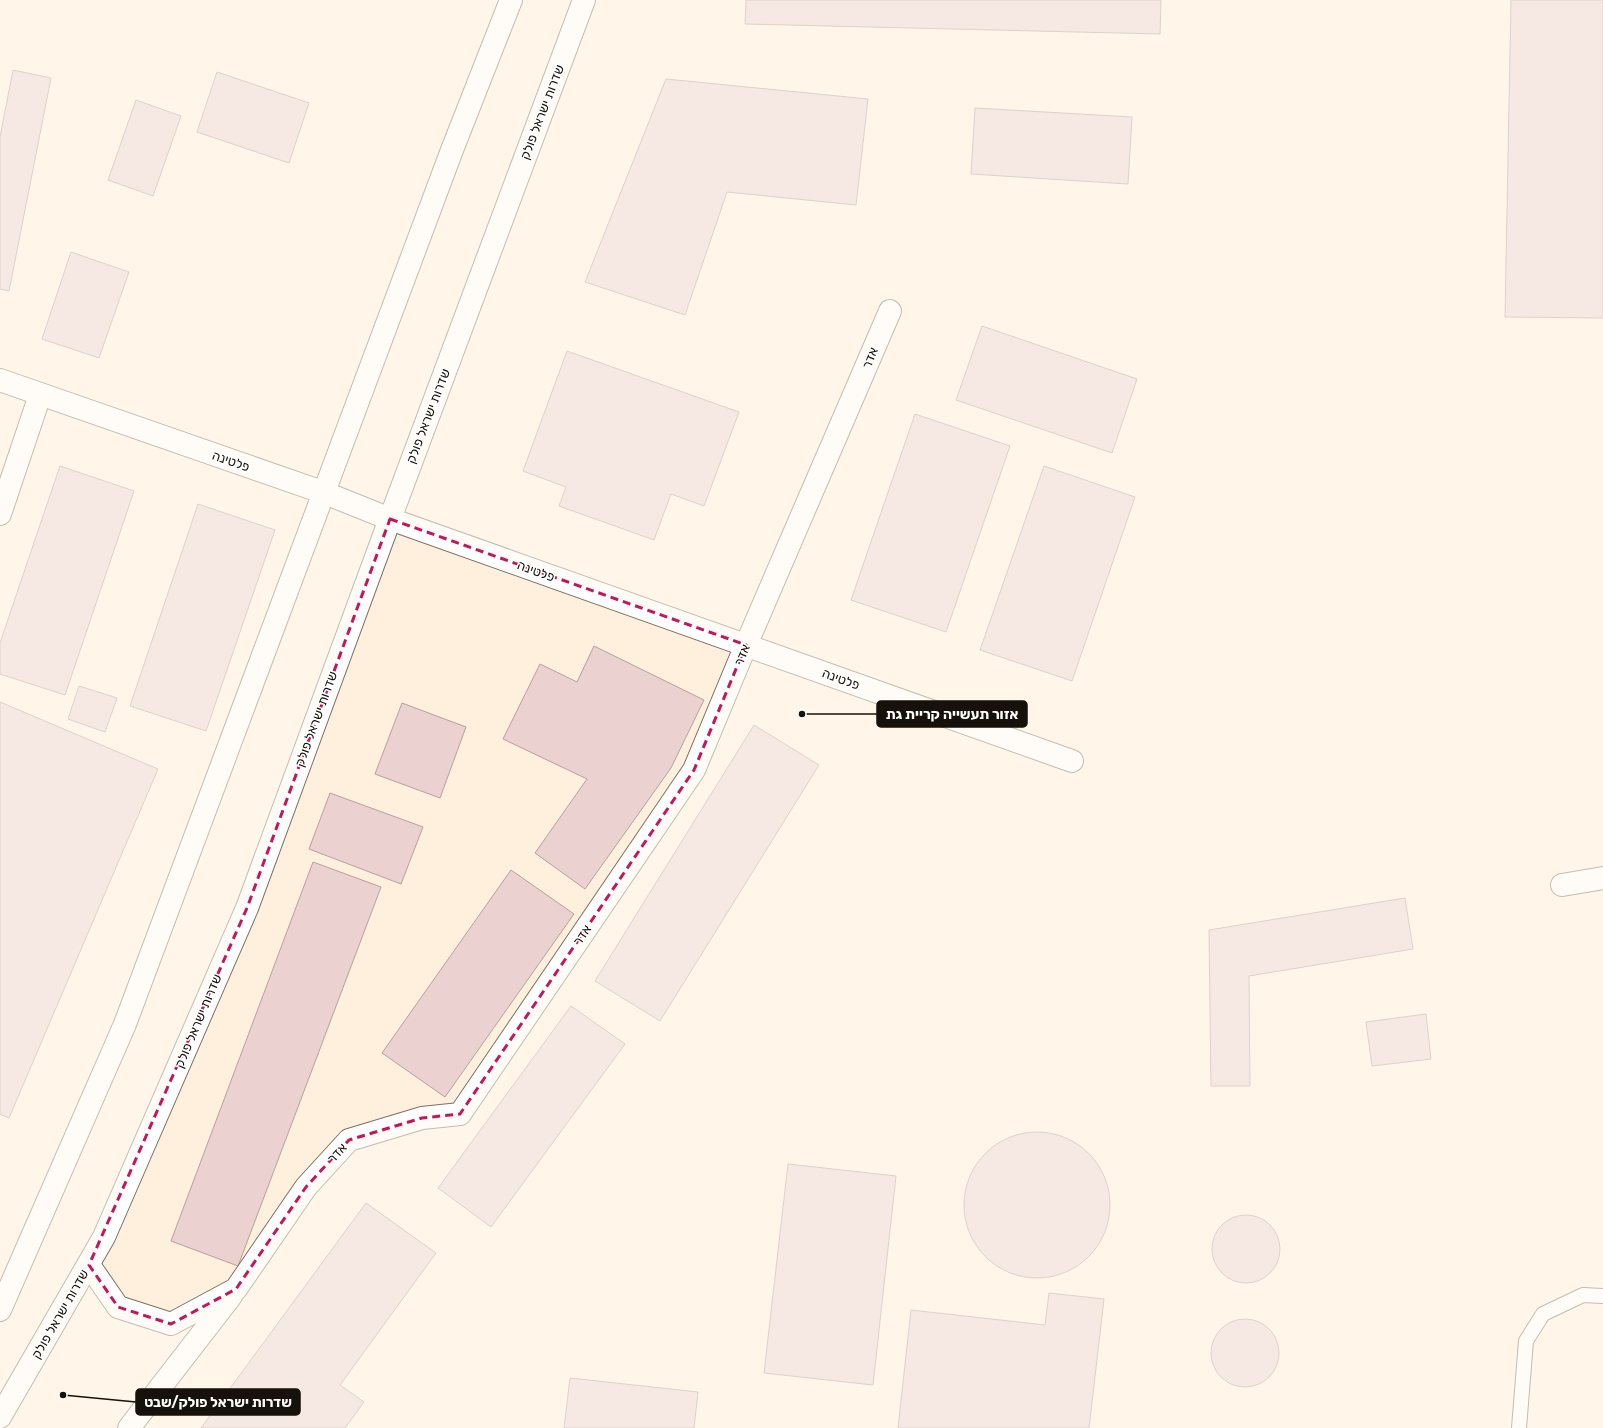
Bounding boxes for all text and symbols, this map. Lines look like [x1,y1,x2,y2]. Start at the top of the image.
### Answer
street label: שדרות ישראל פולק [517,62,567,162]
street label: אדר [859,345,881,371]
street label: שדרות ישראל פולק [403,366,453,466]
street label: פלטינה [210,448,252,474]
street label: פלטינה [515,557,557,585]
street label: אדר [731,642,753,668]
street label: פלטינה [820,665,862,693]
street label: שדרות ישראל פולק [292,669,340,769]
callout: אזור תעשייה קריית גת [877,701,1027,727]
text: אזור תעשייה קריית גת [886,706,1018,723]
street label: אדר [570,922,594,948]
street label: שדרות ישראל פולק [171,972,225,1070]
street label: אדר [324,1140,350,1166]
street label: שדרות ישראל פולק [28,1267,92,1361]
callout: שדרות ישראל פולק/שבט [136,1389,300,1415]
text: שדרות ישראל פולק/שבט [144,1394,292,1411]

